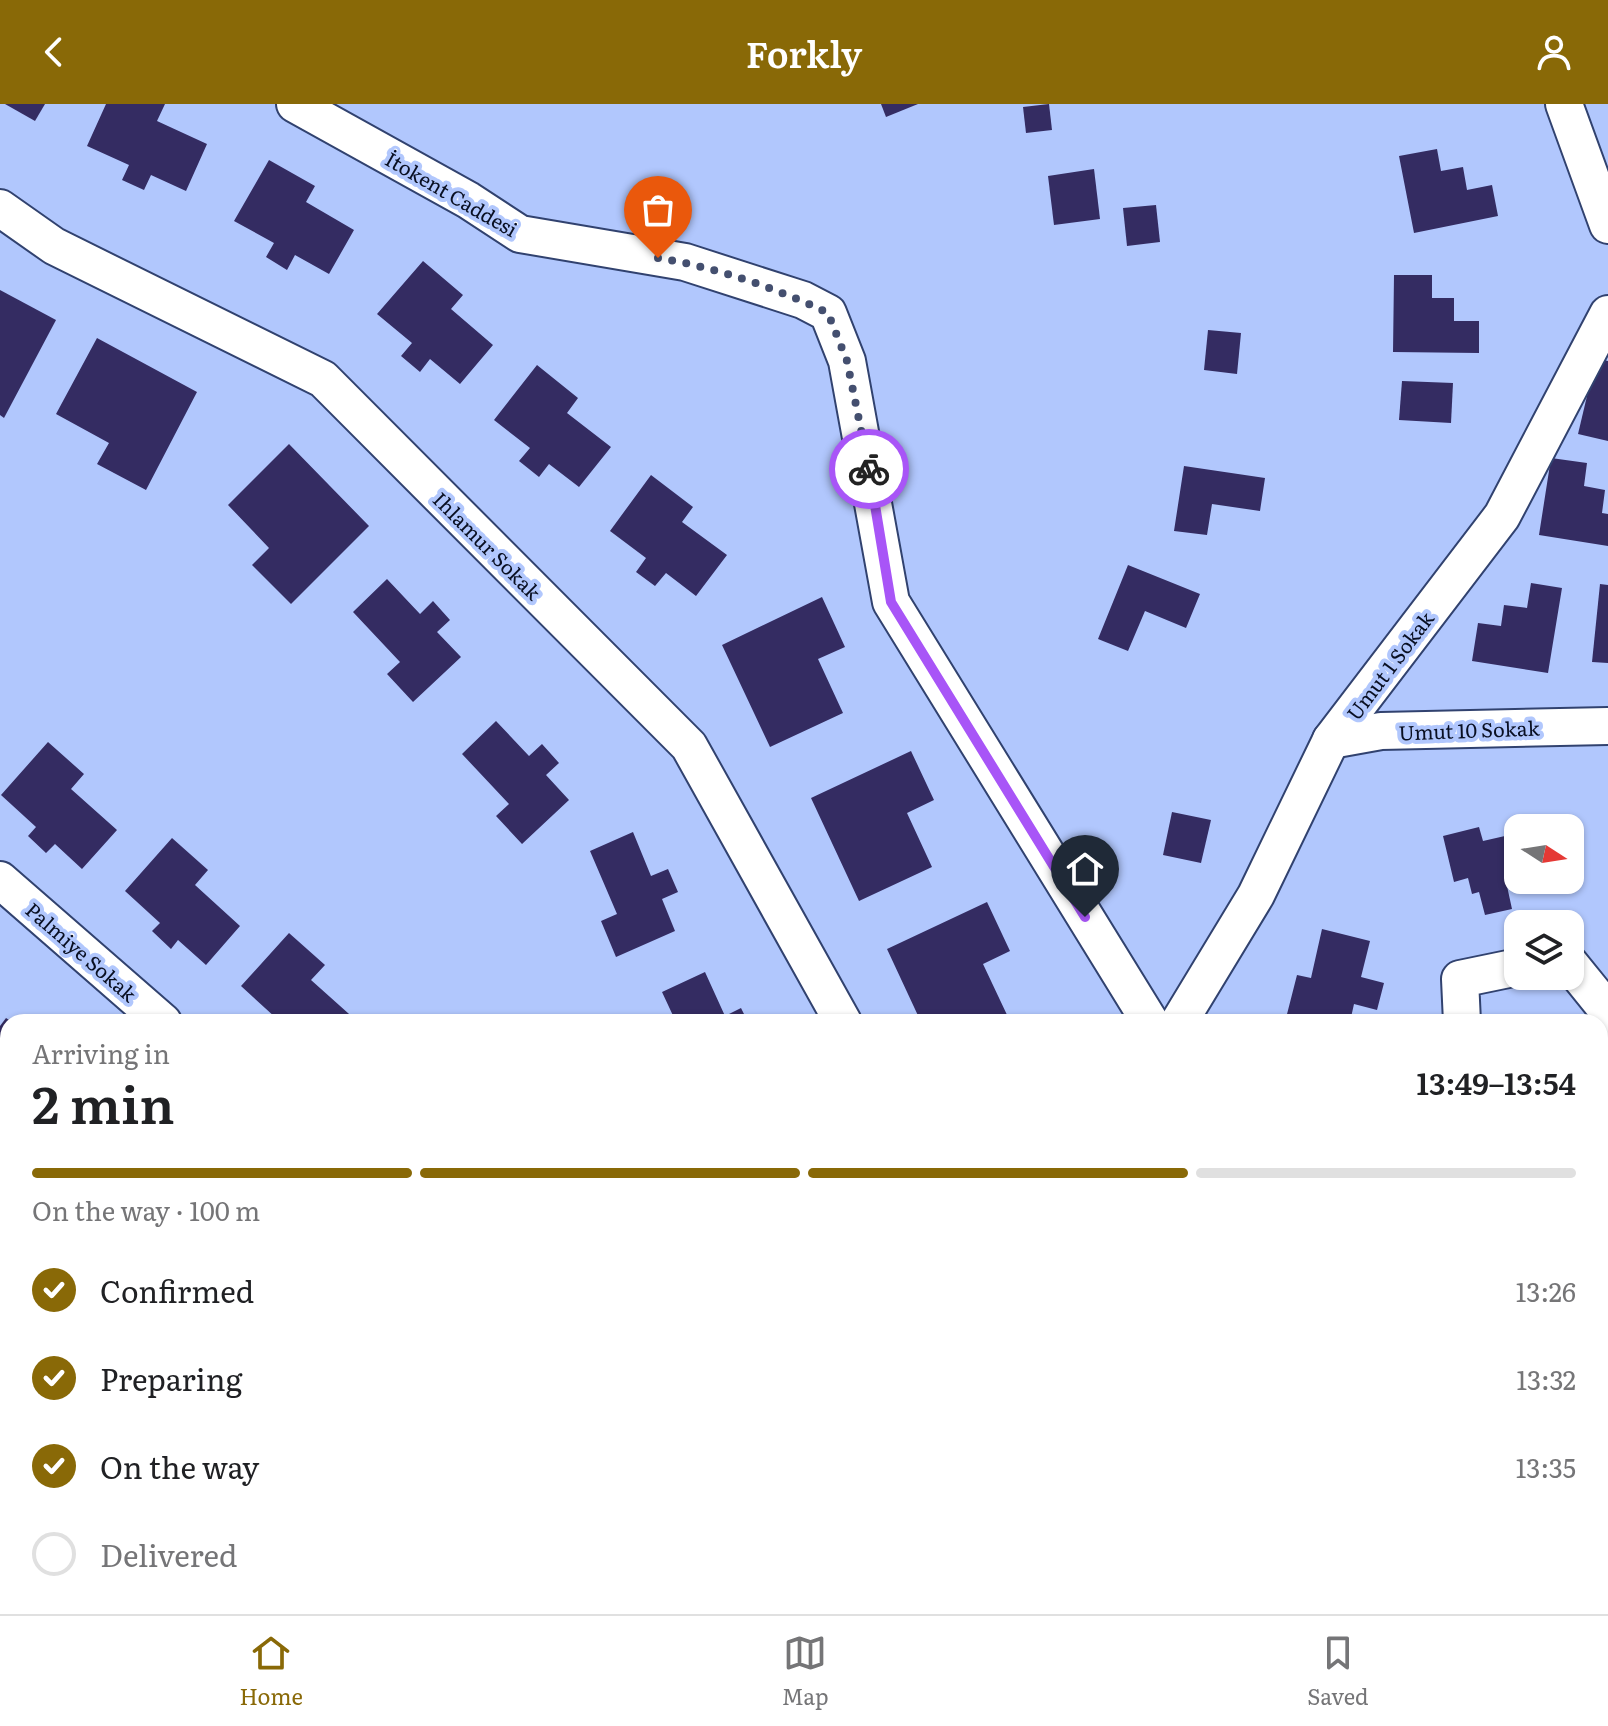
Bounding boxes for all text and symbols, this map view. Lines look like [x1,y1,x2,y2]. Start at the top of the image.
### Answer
text: Forkly [746,26,862,79]
icon: back [32,30,76,74]
icon: person [1532,30,1576,74]
street label: İtokent Caddesi [380,143,524,243]
pin [624,176,692,258]
icon: bag [636,188,680,232]
courier [829,429,909,509]
icon: bike [847,447,891,491]
street label: Ihlamur Sokak [427,484,549,606]
street label: Umut 1 Sokak [1338,604,1440,726]
street label: Umut 10 Sokak [1398,712,1541,746]
north arrow [1504,814,1584,894]
map controls [1504,814,1584,990]
pin [1051,835,1119,917]
icon: home [1063,847,1107,891]
street label: Palmiye Sokak [20,894,145,1008]
button: layers [1504,910,1584,990]
text: Arriving in [32,1033,170,1072]
text: 13:49–13:54 [1417,1060,1576,1104]
text: 2 min [32,1063,175,1140]
text: On the way · 100 m [32,1190,260,1229]
icon: check [32,1268,76,1312]
text: Confirmed [100,1268,254,1312]
text: 13:26 [1516,1271,1576,1310]
icon: check [32,1356,76,1400]
text: Preparing [100,1356,242,1400]
text: 13:32 [1516,1359,1576,1398]
icon: check [32,1444,76,1488]
text: On the way [100,1444,259,1488]
text: 13:35 [1516,1447,1576,1486]
text: Delivered [100,1532,237,1576]
tab: Home [239,1631,303,1712]
tab: Map [782,1631,829,1712]
tab: Saved [1307,1631,1369,1712]

